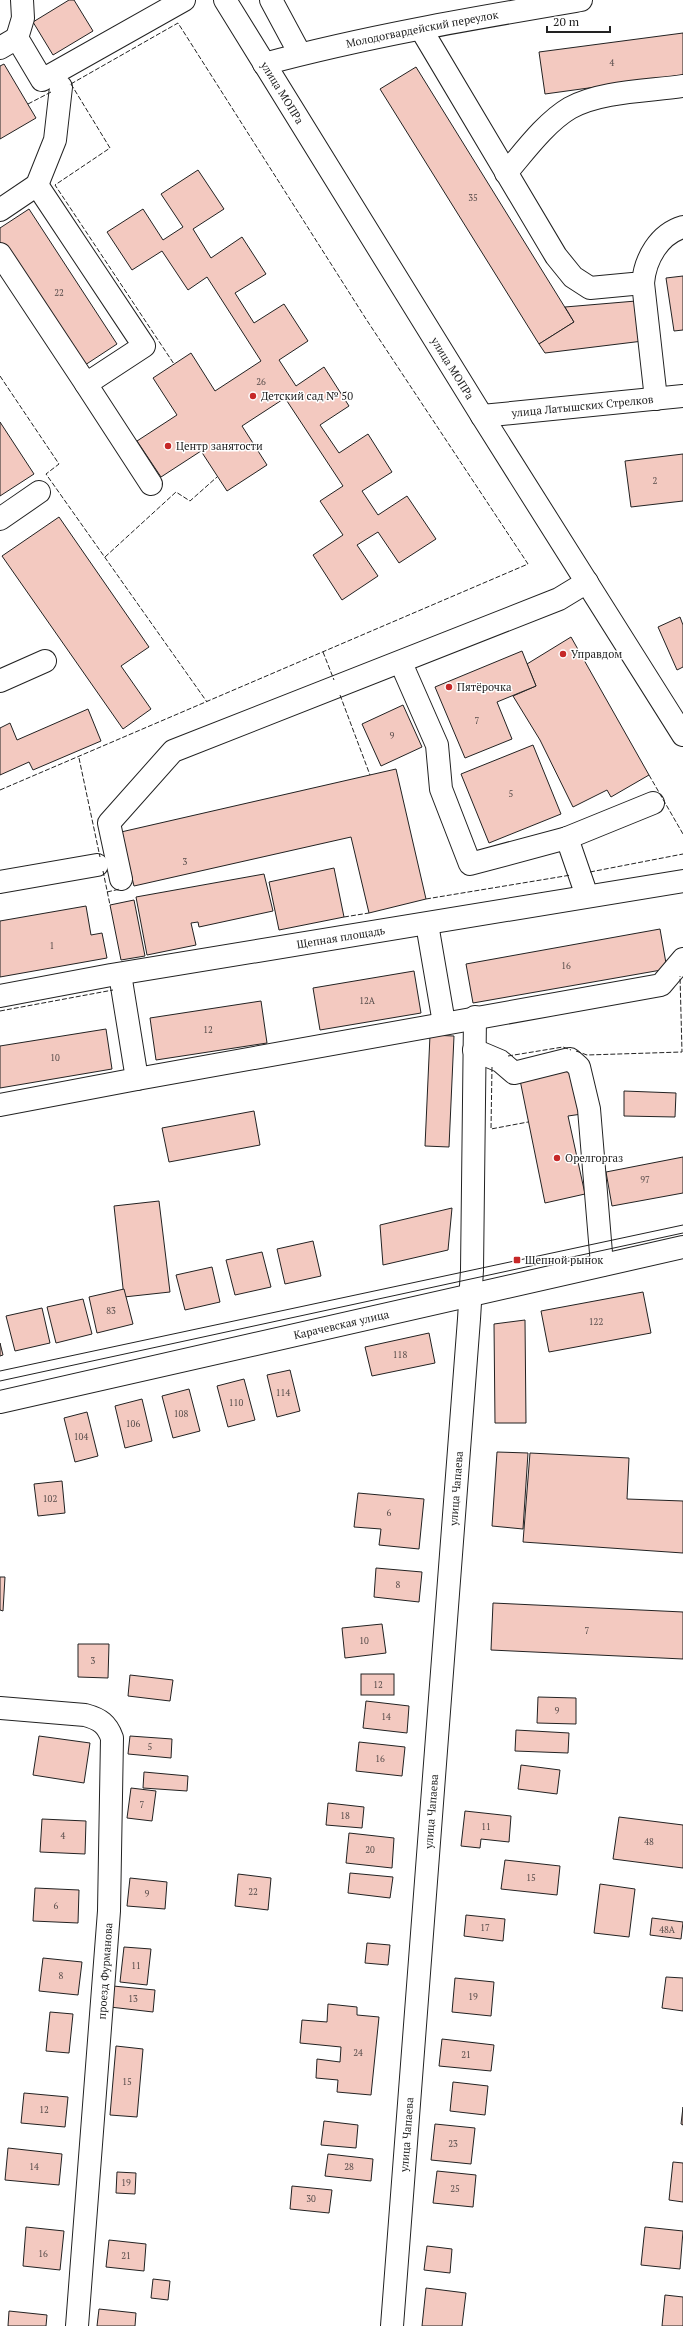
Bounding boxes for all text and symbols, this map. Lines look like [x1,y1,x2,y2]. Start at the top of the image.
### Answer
street label: Молодогвардейский переулок [345,7,499,51]
scale bar [547,8,610,34]
text: 20 m [553,14,580,29]
house number: 4 [610,57,615,69]
street label: улица МОПРа [257,58,307,127]
house number: 35 [468,192,478,204]
house number: 22 [54,287,64,299]
street label: улица МОПРа [428,334,477,403]
house number: 26 [256,376,266,388]
place label: Детский сад № 50 [261,389,353,403]
marker: Детский сад № 50 [248,391,258,401]
street label: улица Латышских Стрелков [510,392,654,420]
place label: Центр занятости [176,439,263,453]
marker: Центр занятости [163,441,173,451]
house number: 2 [653,475,658,487]
place label: Управдом [571,647,622,661]
marker: Управдом [558,649,568,659]
place label: Пятёрочка [457,680,512,694]
marker: Пятёрочка [444,682,454,692]
house number: 7 [475,715,480,727]
house number: 9 [390,730,395,742]
house number: 5 [509,788,514,800]
house number: 3 [183,856,188,868]
street label: Щепная площадь [296,923,387,951]
house number: 1 [50,940,54,952]
house number: 16 [561,960,571,972]
house number: 12А [359,995,376,1007]
house number: 12 [203,1024,213,1036]
house number: 10 [50,1052,60,1064]
place label: Орелгоргаз [565,1151,623,1165]
marker: Орелгоргаз [552,1153,562,1163]
house number: 97 [640,1174,650,1186]
place label: Щепной рынок [525,1253,603,1267]
marker: Щепной рынок [512,1255,522,1265]
house number: 83 [106,1305,116,1317]
street label: Карачевская улица [292,1307,391,1342]
house number: 122 [589,1316,603,1328]
house number: 118 [393,1349,407,1361]
house number: 114 [276,1387,290,1399]
house number: 110 [229,1397,243,1409]
house number: 108 [174,1408,188,1420]
house number: 106 [126,1418,140,1430]
house number: 104 [74,1431,88,1443]
street label: улица Чапаева [446,1450,466,1527]
house number: 102 [43,1493,57,1505]
house number: 6 [387,1507,392,1519]
house number: 8 [396,1579,401,1591]
house number: 7 [585,1625,590,1637]
house number: 10 [359,1635,369,1647]
house number: 3 [91,1655,96,1667]
house number: 12 [373,1679,383,1691]
house number: 9 [555,1705,560,1717]
house number: 14 [381,1711,391,1723]
house number: 5 [148,1741,153,1753]
house number: 16 [375,1753,385,1765]
street label: улица Чапаева [421,1773,441,1850]
house number: 7 [140,1799,145,1811]
house number: 18 [340,1810,350,1822]
house number: 11 [481,1821,491,1833]
house number: 4 [61,1830,66,1842]
house number: 48 [644,1836,654,1848]
house number: 20 [365,1844,375,1856]
house number: 15 [526,1872,536,1884]
house number: 22 [248,1886,258,1898]
house number: 9 [145,1888,150,1900]
house number: 6 [54,1900,59,1912]
street label: проезд Фурманова [95,1922,115,2020]
house number: 17 [480,1922,490,1934]
house number: 48А [659,1924,676,1936]
house number: 11 [131,1960,141,1972]
house number: 8 [59,1970,64,1982]
house number: 19 [468,1991,478,2003]
house number: 13 [128,1993,138,2005]
house number: 24 [353,2047,363,2059]
house number: 21 [461,2049,471,2061]
house number: 15 [122,2076,132,2088]
street label: улица Чапаева [397,2096,417,2173]
house number: 12 [39,2104,49,2116]
house number: 23 [448,2138,458,2150]
house number: 14 [29,2161,39,2173]
house number: 28 [344,2161,354,2173]
house number: 19 [121,2177,131,2189]
house number: 25 [450,2183,460,2195]
house number: 30 [306,2193,316,2205]
house number: 16 [38,2248,48,2260]
house number: 21 [121,2250,131,2262]

